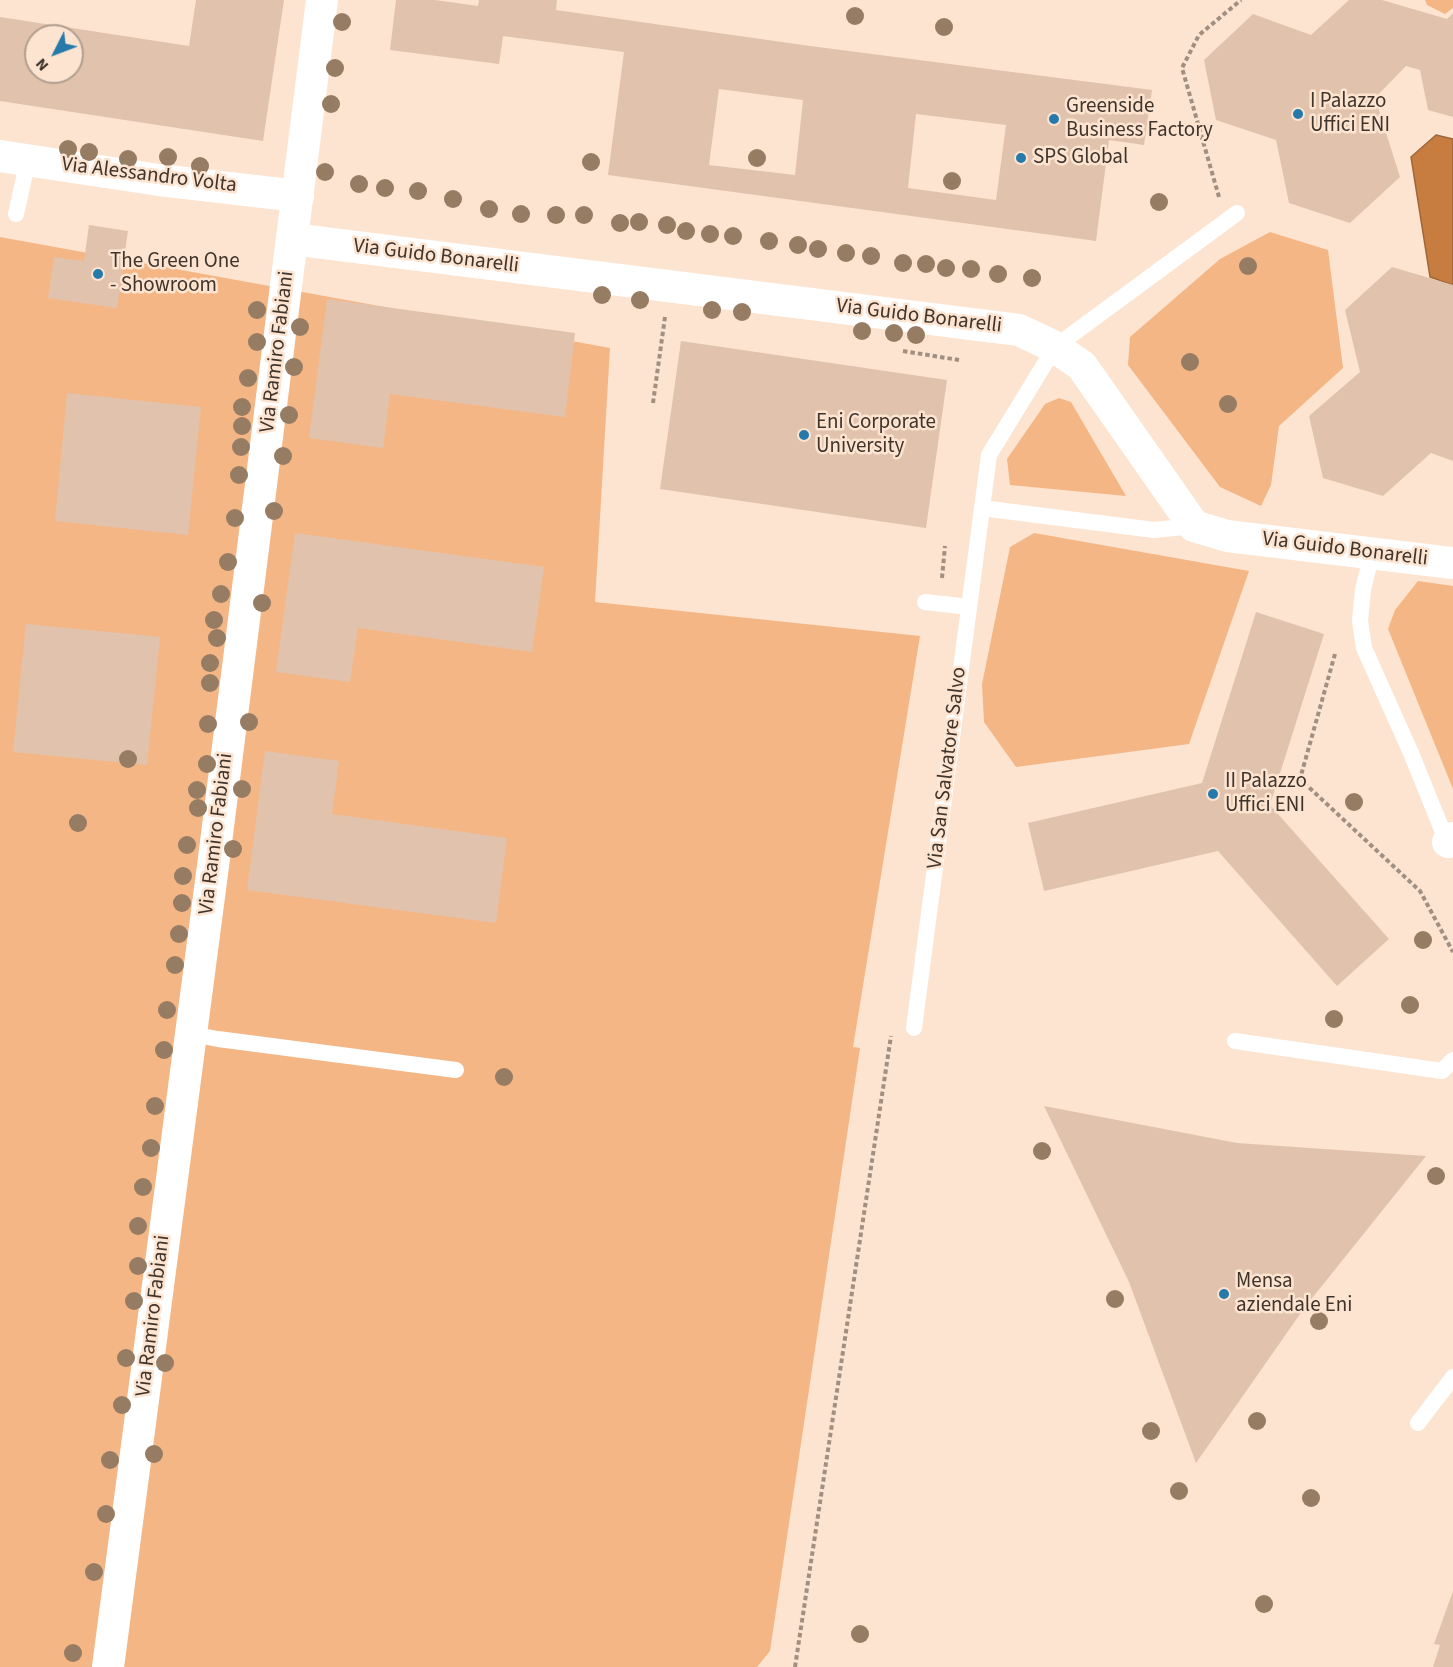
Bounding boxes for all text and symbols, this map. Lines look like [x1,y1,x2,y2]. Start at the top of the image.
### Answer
north arrow [24,24,84,84]
text: N [30,53,54,76]
place label: I Palazzo Uffici ENI [1310,89,1390,139]
place label: Greenside Business Factory [1066,94,1213,144]
marker: I Palazzo Uffici ENI [1291,107,1305,121]
marker: Greenside Business Factory [1047,112,1061,126]
place label: SPS Global [1033,145,1128,171]
marker: SPS Global [1014,151,1028,165]
street label: Via Alessandro Volta [60,153,238,199]
street label: Via Guido Bonarelli [352,234,520,280]
place label: The Green One - Showroom [110,249,240,299]
marker: The Green One - Showroom [91,267,105,281]
street label: Via Ramiro Fabiani [256,270,300,434]
street label: Via Guido Bonarelli [835,294,1003,340]
place label: Eni Corporate University [816,410,936,460]
marker: Eni Corporate University [797,428,811,442]
street label: Via Guido Bonarelli [1261,527,1429,573]
street label: Via San Salvatore Salvo [923,666,973,870]
street label: Via Ramiro Fabiani [195,752,239,916]
place label: II Palazzo Uffici ENI [1225,769,1307,819]
marker: II Palazzo Uffici ENI [1206,787,1220,801]
street label: Via Ramiro Fabiani [132,1234,176,1398]
place label: Mensa aziendale Eni [1236,1269,1353,1319]
marker: Mensa aziendale Eni [1217,1287,1231,1301]

